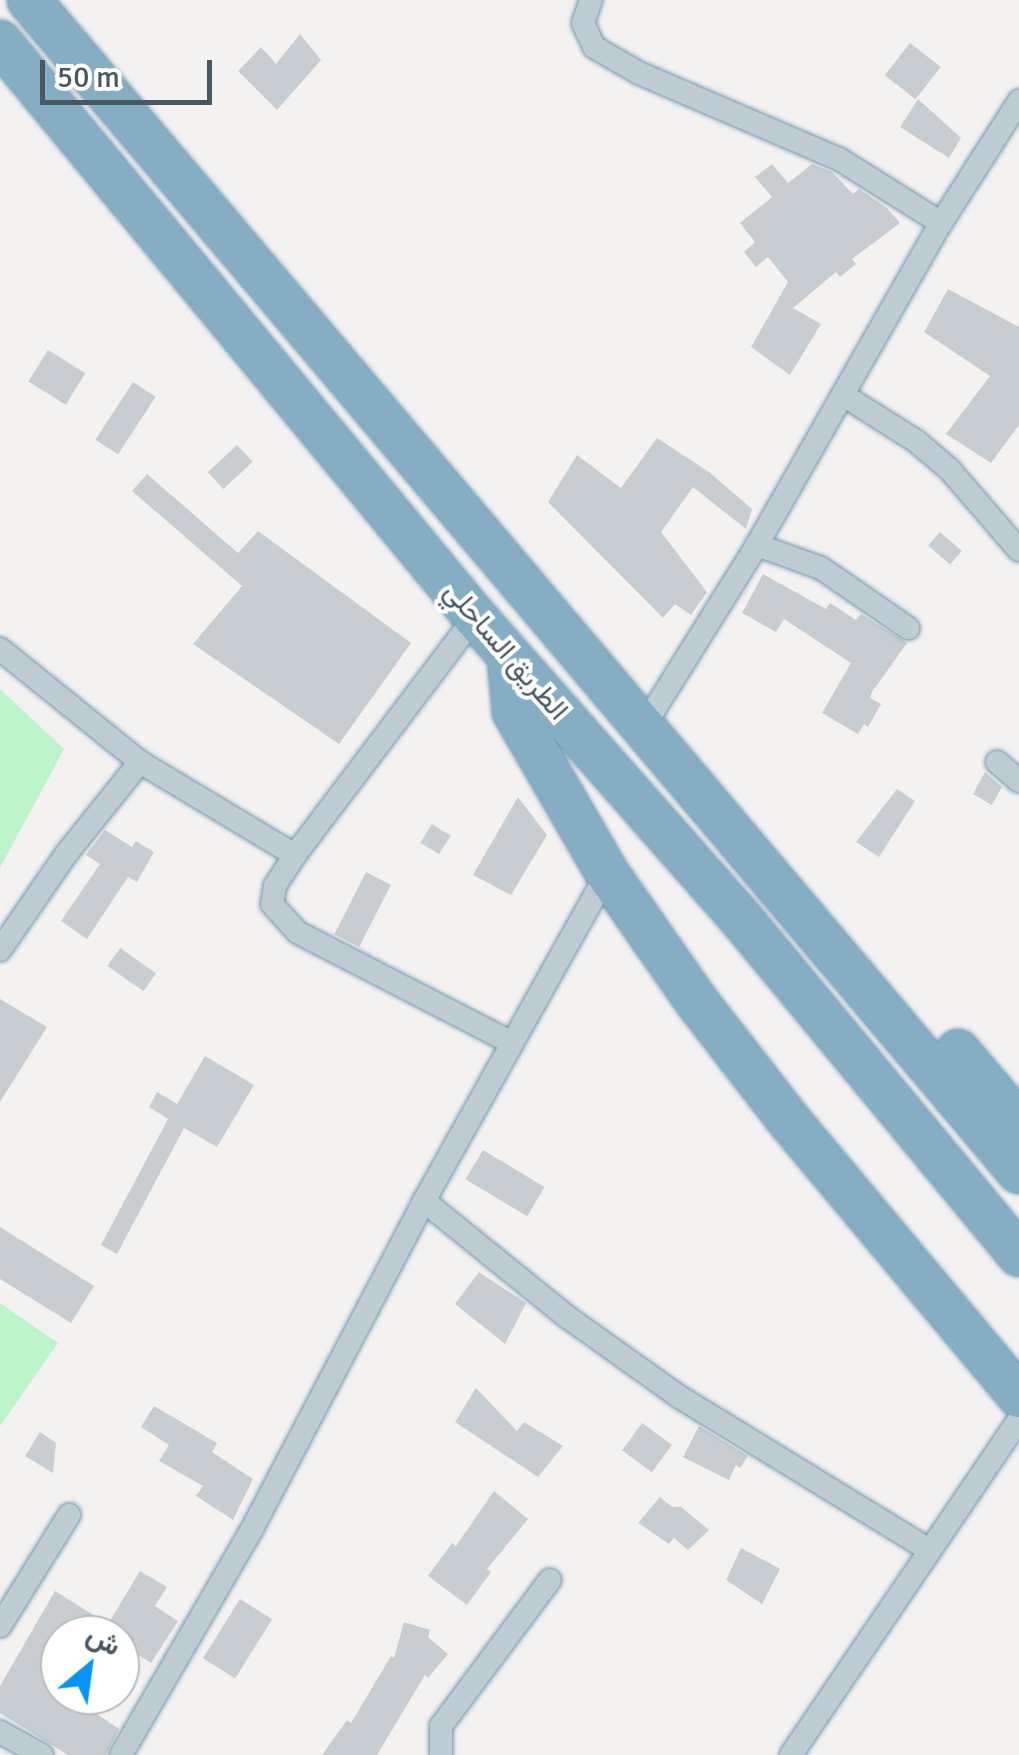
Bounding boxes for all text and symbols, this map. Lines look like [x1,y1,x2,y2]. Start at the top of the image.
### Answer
scale bar [45,40,218,102]
text: 50 m [57,59,120,96]
street label: الطريق الساحلي [437,575,575,727]
north arrow [40,1615,140,1715]
text: ش [81,1617,127,1664]

